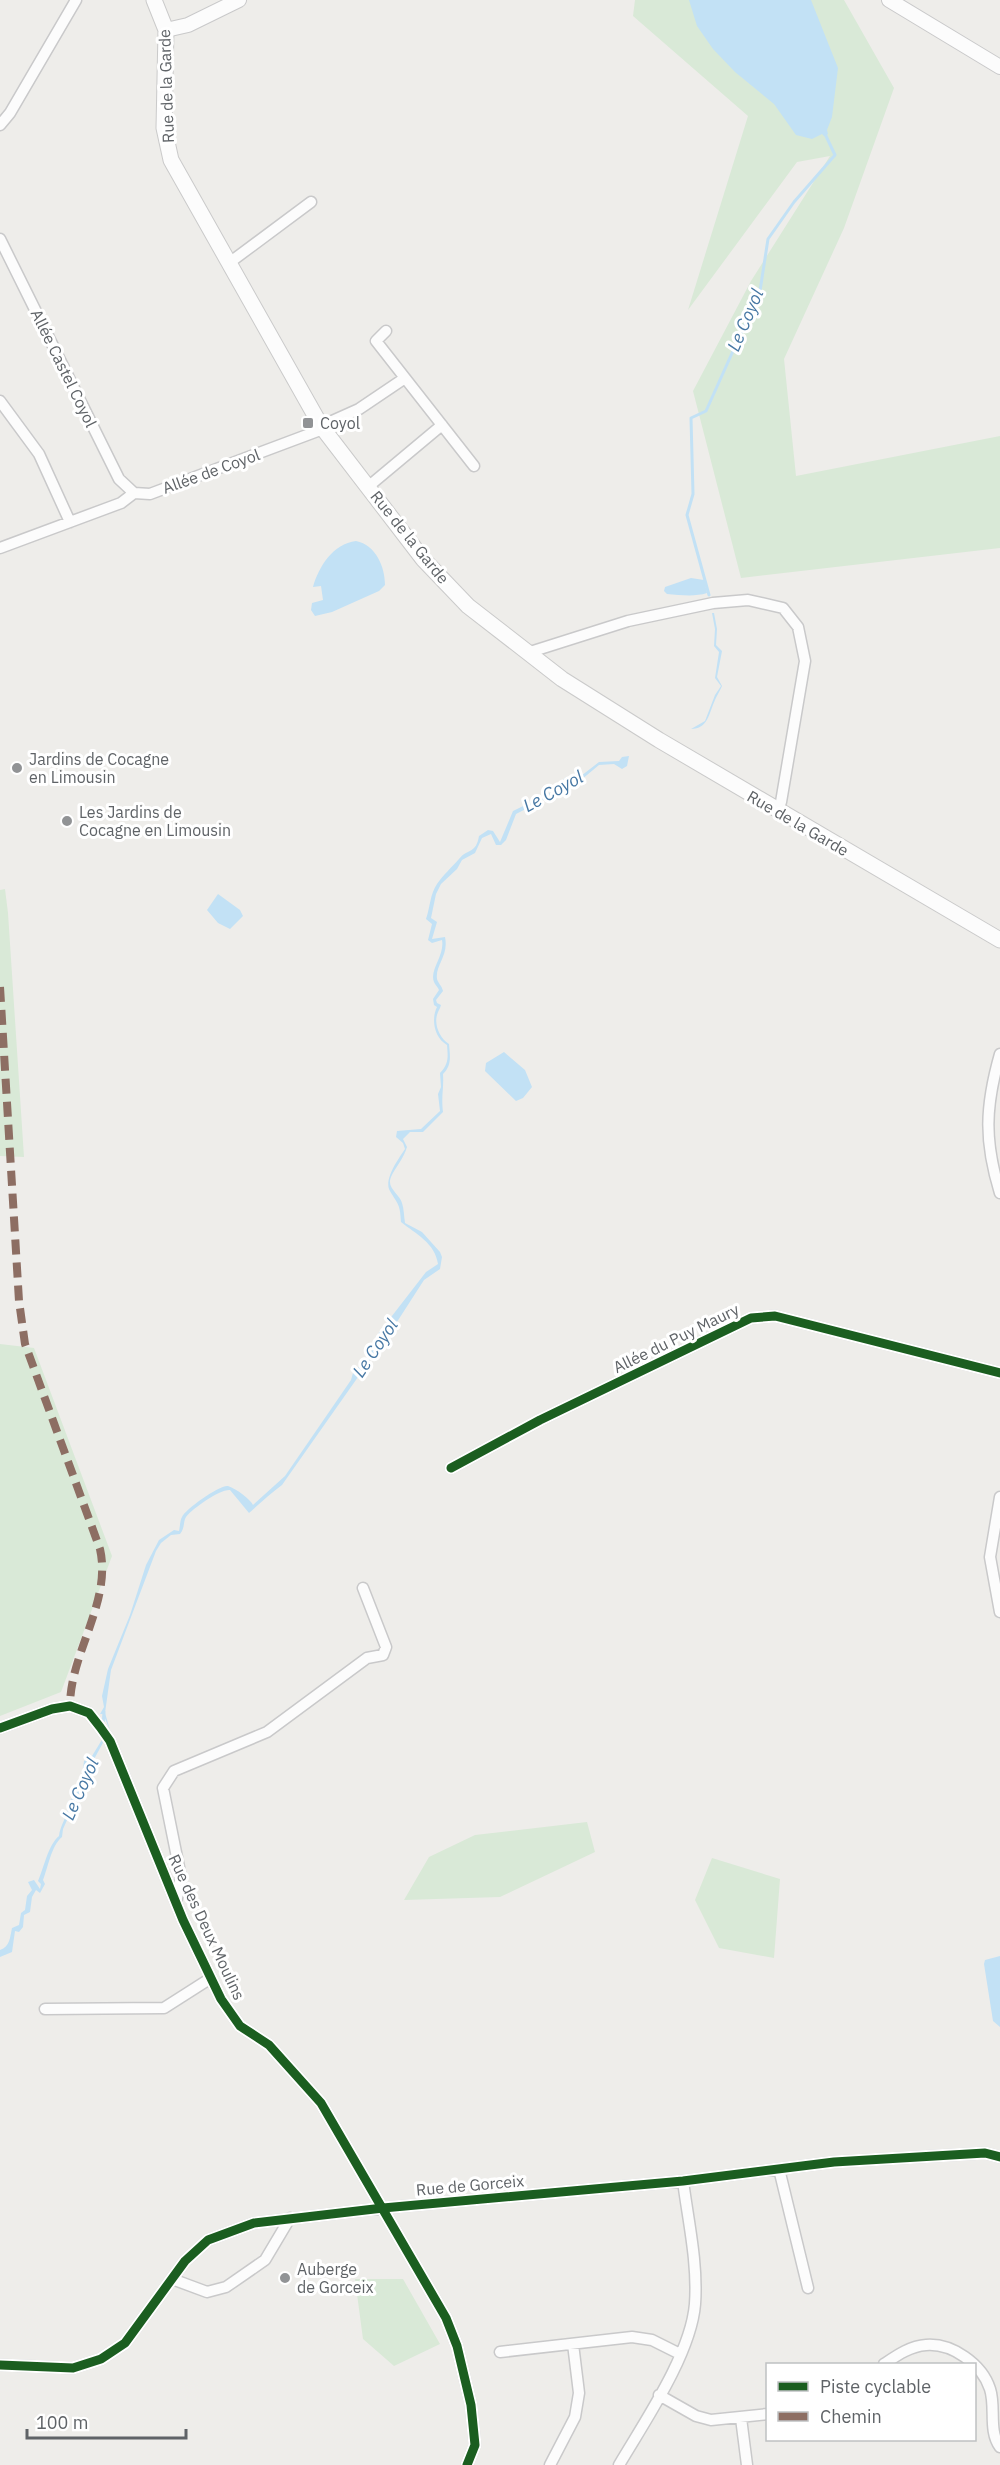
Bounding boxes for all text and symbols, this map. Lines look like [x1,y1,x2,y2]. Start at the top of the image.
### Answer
street label: Rue de la Garde [154,29,178,143]
water label: Le Coyol [722,285,768,355]
street label: Allée Castel Coyol [27,306,101,430]
place label: Coyol [320,413,360,433]
marker: Coyol [301,416,315,430]
street label: Allée de Coyol [160,444,262,498]
street label: Rue de la Garde [366,486,454,588]
place label: Jardins de Cocagne en Limousin [29,749,169,787]
marker: Jardins de Cocagne en Limousin [10,761,24,775]
water label: Le Coyol [519,765,587,817]
street label: Rue de la Garde [744,786,853,860]
place label: Les Jardins de Cocagne en Limousin [79,802,231,840]
marker: Les Jardins de Cocagne en Limousin [60,814,74,828]
street label: Allée du Puy Maury [610,1299,742,1377]
water label: Le Coyol [347,1314,403,1382]
water label: Le Coyol [56,1754,104,1824]
street label: Rue des Deux Moulins [164,1851,250,2003]
street label: Rue de Gorceix [415,2170,525,2200]
place label: Auberge de Gorceix [297,2259,374,2297]
marker: Auberge de Gorceix [278,2271,292,2285]
legend [766,2363,976,2441]
text: Piste cyclable [820,2375,931,2398]
scale bar [27,2402,186,2440]
text: Chemin [820,2405,882,2428]
text: 100 m [36,2411,88,2434]

